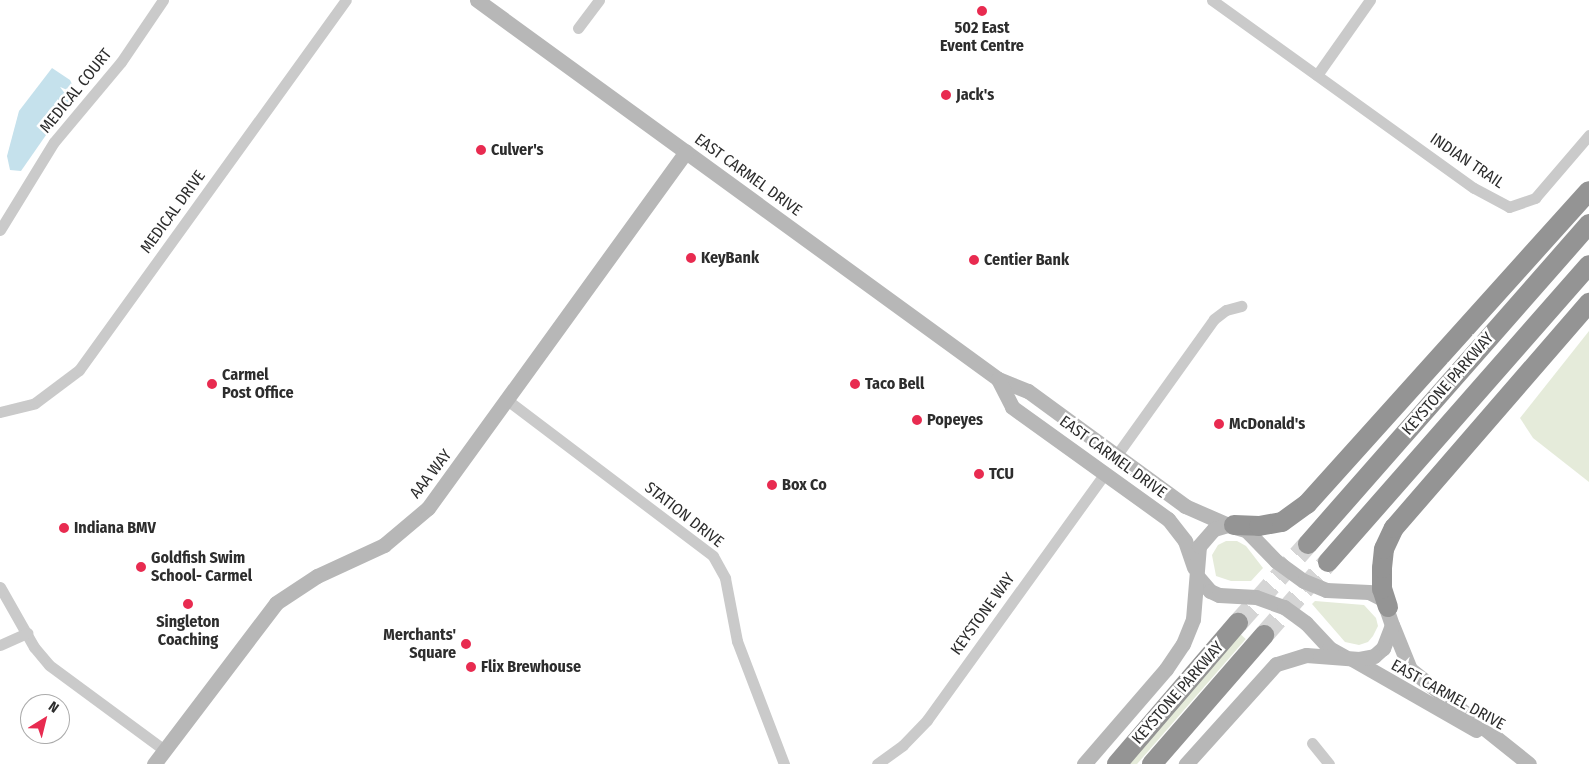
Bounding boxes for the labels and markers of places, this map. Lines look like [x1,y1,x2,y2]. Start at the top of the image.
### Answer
marker: 502 East Event Centre [976,5,988,17]
place label: 502 East Event Centre [940,18,1024,56]
place label: Jack's [956,85,994,105]
marker: Jack's [940,89,952,101]
place label: Culver's [491,140,544,160]
marker: Culver's [475,144,487,156]
place label: KeyBank [701,248,759,268]
place label: Centier Bank [984,250,1069,270]
marker: KeyBank [685,252,697,264]
marker: Centier Bank [968,254,980,266]
place label: Carmel Post Office [222,365,294,403]
place label: Taco Bell [865,374,924,394]
marker: Carmel Post Office [206,378,218,390]
marker: Taco Bell [849,378,861,390]
place label: Popeyes [927,410,983,430]
marker: Popeyes [911,414,923,426]
place label: McDonald's [1229,414,1305,434]
marker: McDonald's [1213,418,1225,430]
place label: TCU [989,464,1014,484]
marker: TCU [973,468,985,480]
place label: Box Co [782,475,827,495]
marker: Box Co [766,479,778,491]
place label: Indiana BMV [74,518,156,538]
marker: Indiana BMV [58,522,70,534]
place label: Goldfish Swim School- Carmel [151,548,252,586]
marker: Goldfish Swim School- Carmel [135,561,147,573]
marker: Singleton Coaching [182,598,194,610]
place label: Singleton Coaching [156,612,220,650]
place label: Merchants' Square [383,625,456,663]
marker: Merchants' Square [460,638,472,650]
place label: Flix Brewhouse [481,657,581,677]
marker: Flix Brewhouse [465,661,477,673]

